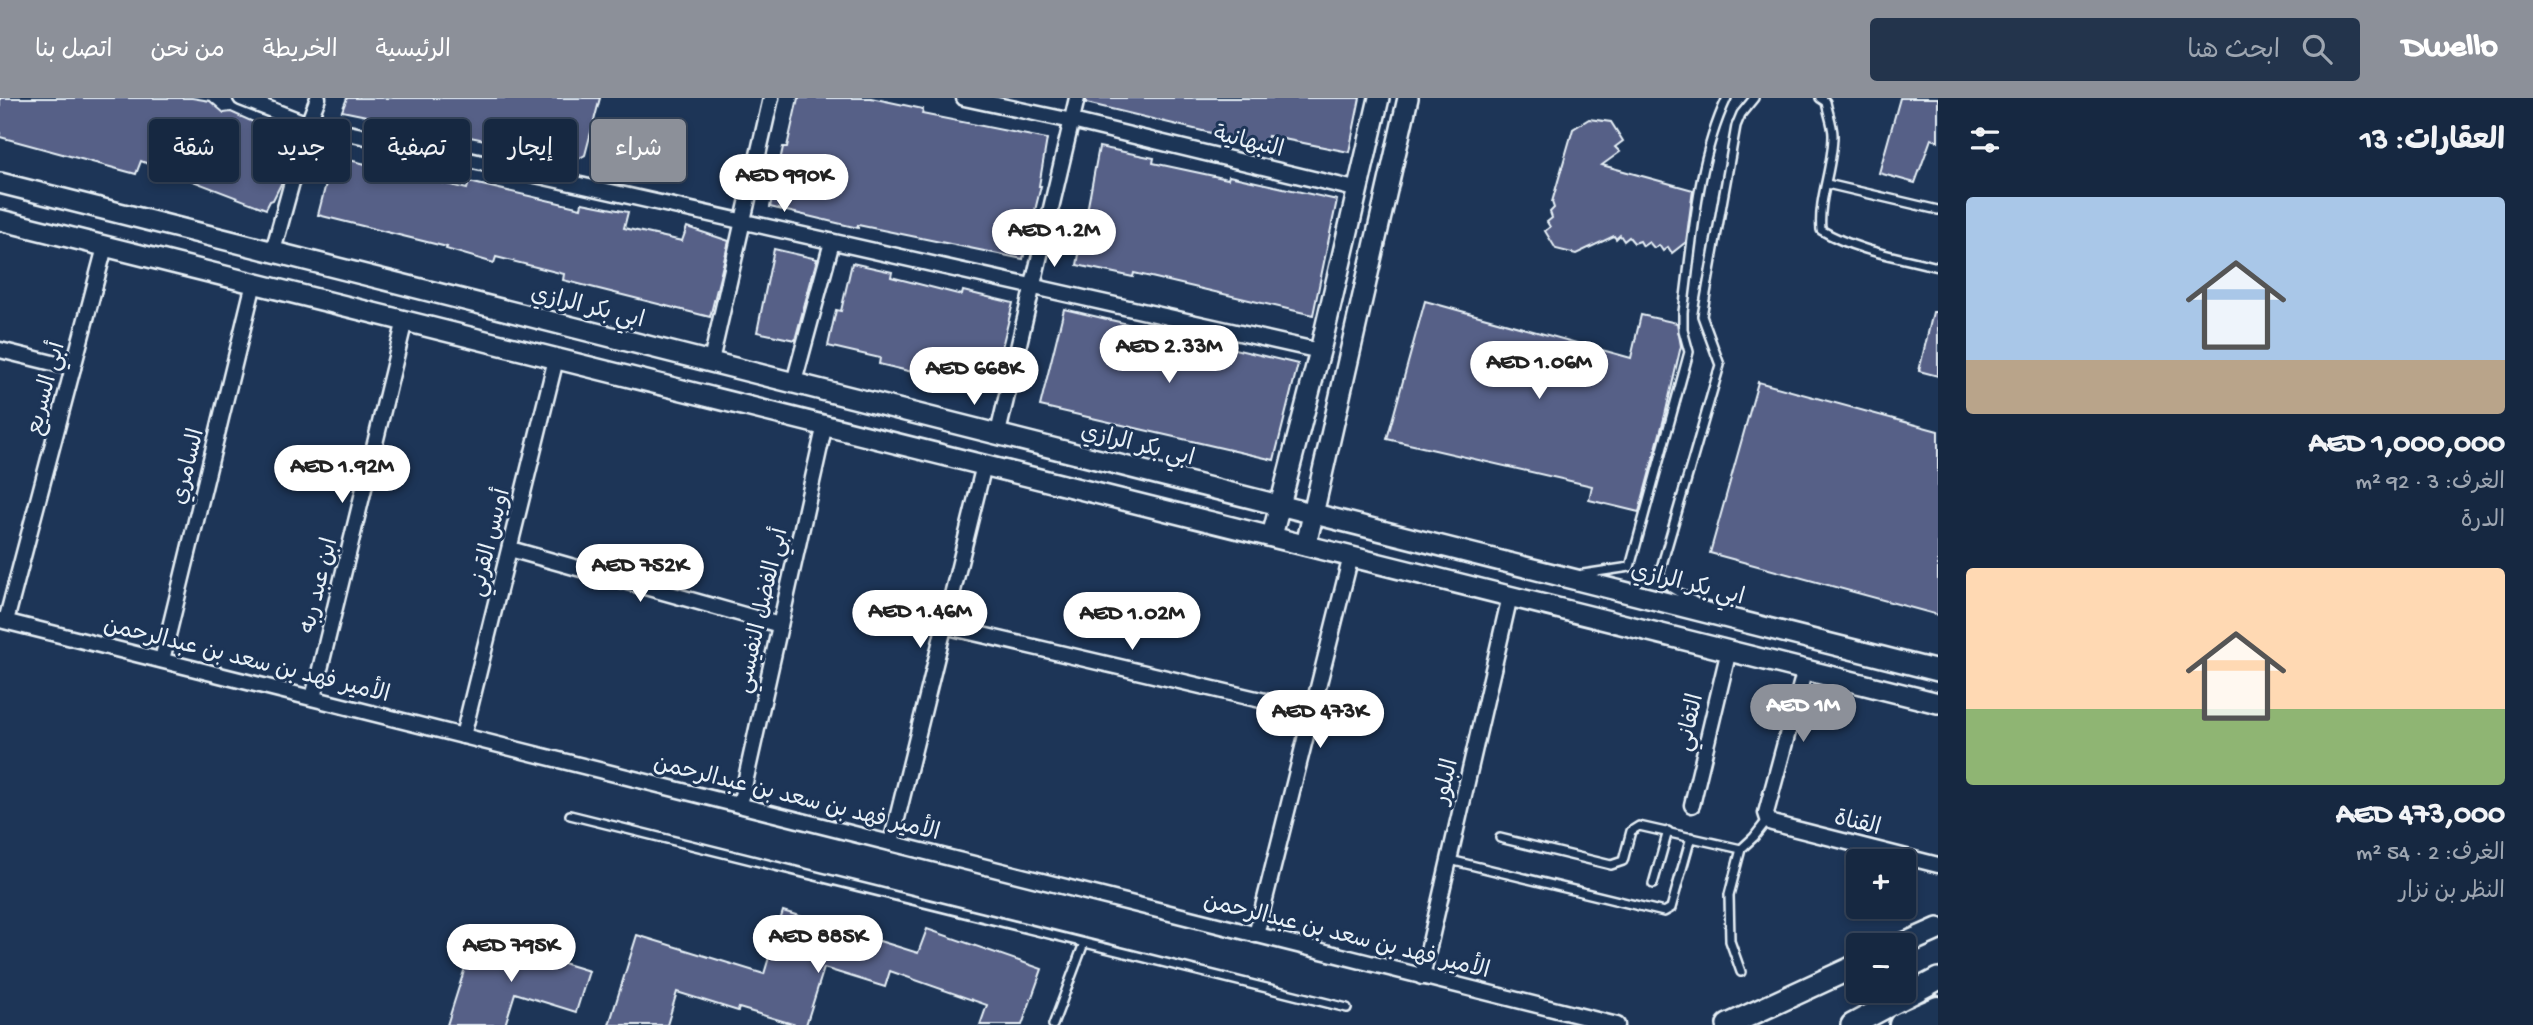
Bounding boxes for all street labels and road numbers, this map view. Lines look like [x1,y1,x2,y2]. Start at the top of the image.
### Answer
street label: النبهانية [1210,122,1286,165]
street label: ابي بكر الرازي [527,281,647,339]
street label: أبي السريع [18,338,77,439]
street label: ابي بكر الرازي [1077,419,1197,477]
street label: السامري [167,426,212,508]
street label: أويس القرني [461,485,522,601]
street label: أبي الفضل النفيسي [727,524,799,697]
street label: ابن عبد ربه [296,535,345,636]
street label: ابي بكر الرازي [1627,558,1747,616]
street label: الأمير فهد بن سعد بن عبدالرحمن [100,607,394,710]
street label: التفاني [1672,692,1715,755]
street label: الأمير فهد بن سعد بن عبدالرحمن [650,745,944,848]
street label: البلور [1429,757,1466,809]
street label: القناة [1831,806,1883,843]
street label: الأمير فهد بن سعد بن عبدالرحمن [1200,883,1494,986]

